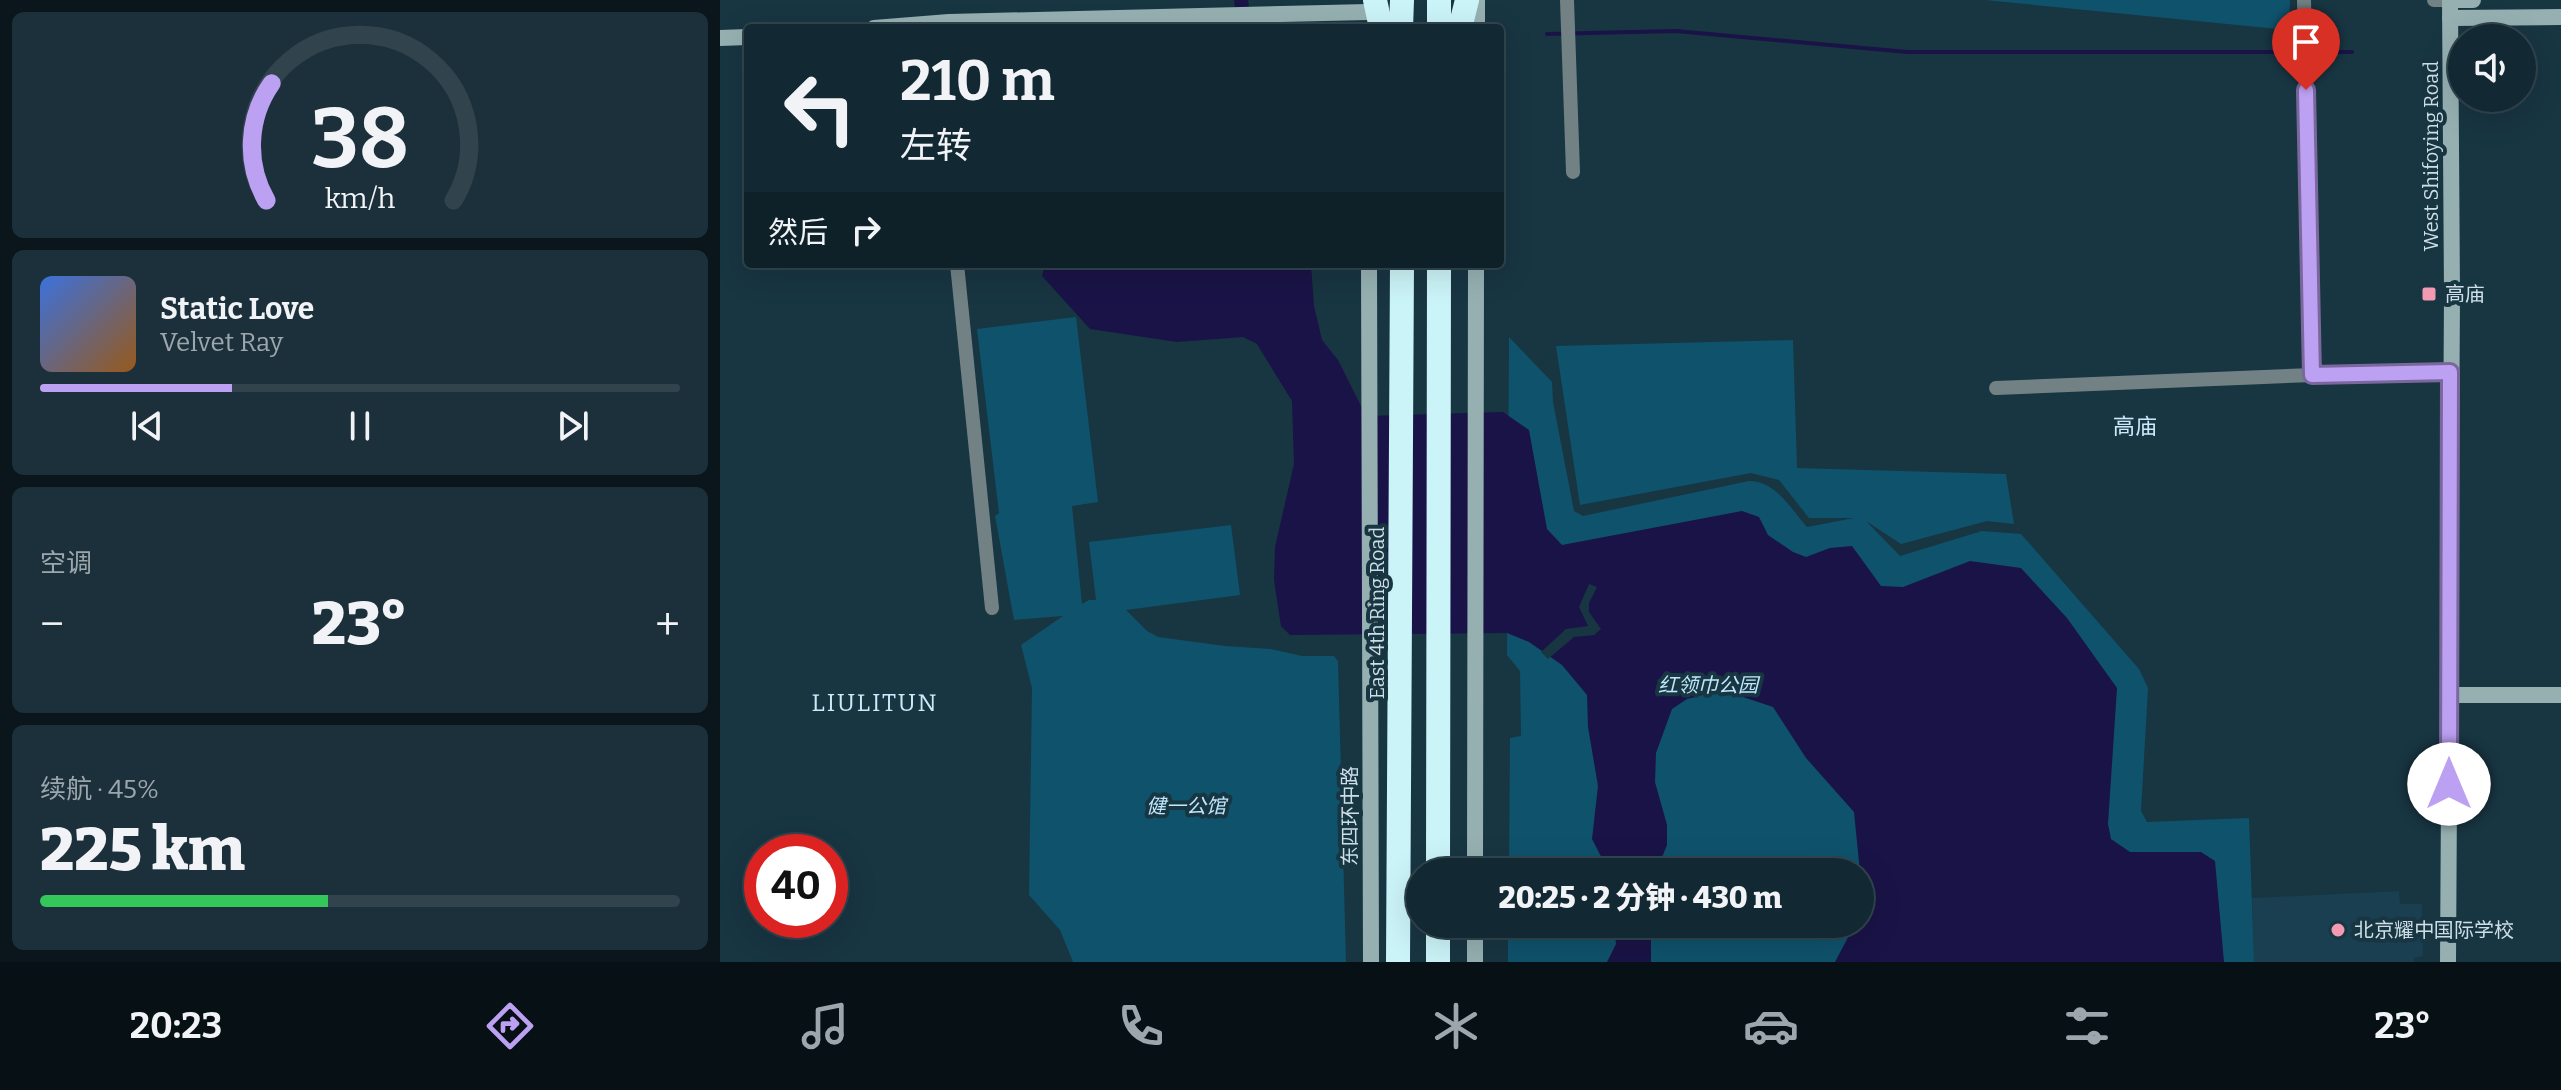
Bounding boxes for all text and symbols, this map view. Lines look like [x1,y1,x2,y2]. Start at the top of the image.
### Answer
pin [2272,8,2340,90]
icon: arrive [2284,20,2328,64]
map controls [2448,24,2536,112]
button: sound [2448,24,2536,112]
text: 210 m [900,48,1055,115]
icon: left [768,56,872,160]
street label: West Shifoying Road [2419,61,2443,251]
text: 38 [311,88,409,188]
text: 左转 [900,124,972,168]
text: km/h [325,181,396,216]
icon: right [844,208,888,252]
text: 然后 [768,215,828,251]
place label: 高庙 [2445,282,2485,306]
marker: 高庙 [2420,285,2438,303]
text: Static Love [160,291,314,327]
text: Velvet Ray [160,327,283,358]
icon: previous [125,404,169,448]
icon: pause [338,404,382,448]
icon: next [551,404,595,448]
district label: 高庙 [2113,413,2157,440]
street label: East 4th Ring Road [1365,527,1389,699]
text: 空调 [40,548,92,579]
text: 23° [312,588,407,660]
text: − [40,598,64,651]
text: + [655,598,680,651]
park label: 红领巾公园 [1658,673,1761,697]
district label: LIULITUN [811,689,939,717]
position arrow [2407,742,2491,826]
street label: 东四环中路 [1338,766,1362,866]
text: 续航 · 45% [40,774,159,805]
park label: 健一公馆 [1146,794,1229,818]
text: 225 km [40,814,245,886]
speed limit sign: 40 [744,834,848,938]
text: 20:25 · 2 分钟 · 430 m [1498,880,1782,916]
place label: 北京耀中国际学校 [2354,918,2514,942]
marker: 北京耀中国际学校 [2329,921,2347,939]
icon: directions [482,998,538,1054]
icon: music [797,998,853,1054]
icon: phone [1113,998,1169,1054]
icon: climate [1428,998,1484,1054]
icon: car [1743,998,1799,1054]
icon: filters [2059,998,2115,1054]
text: 20:23 [130,1004,222,1048]
text: 23° [2374,1004,2431,1048]

